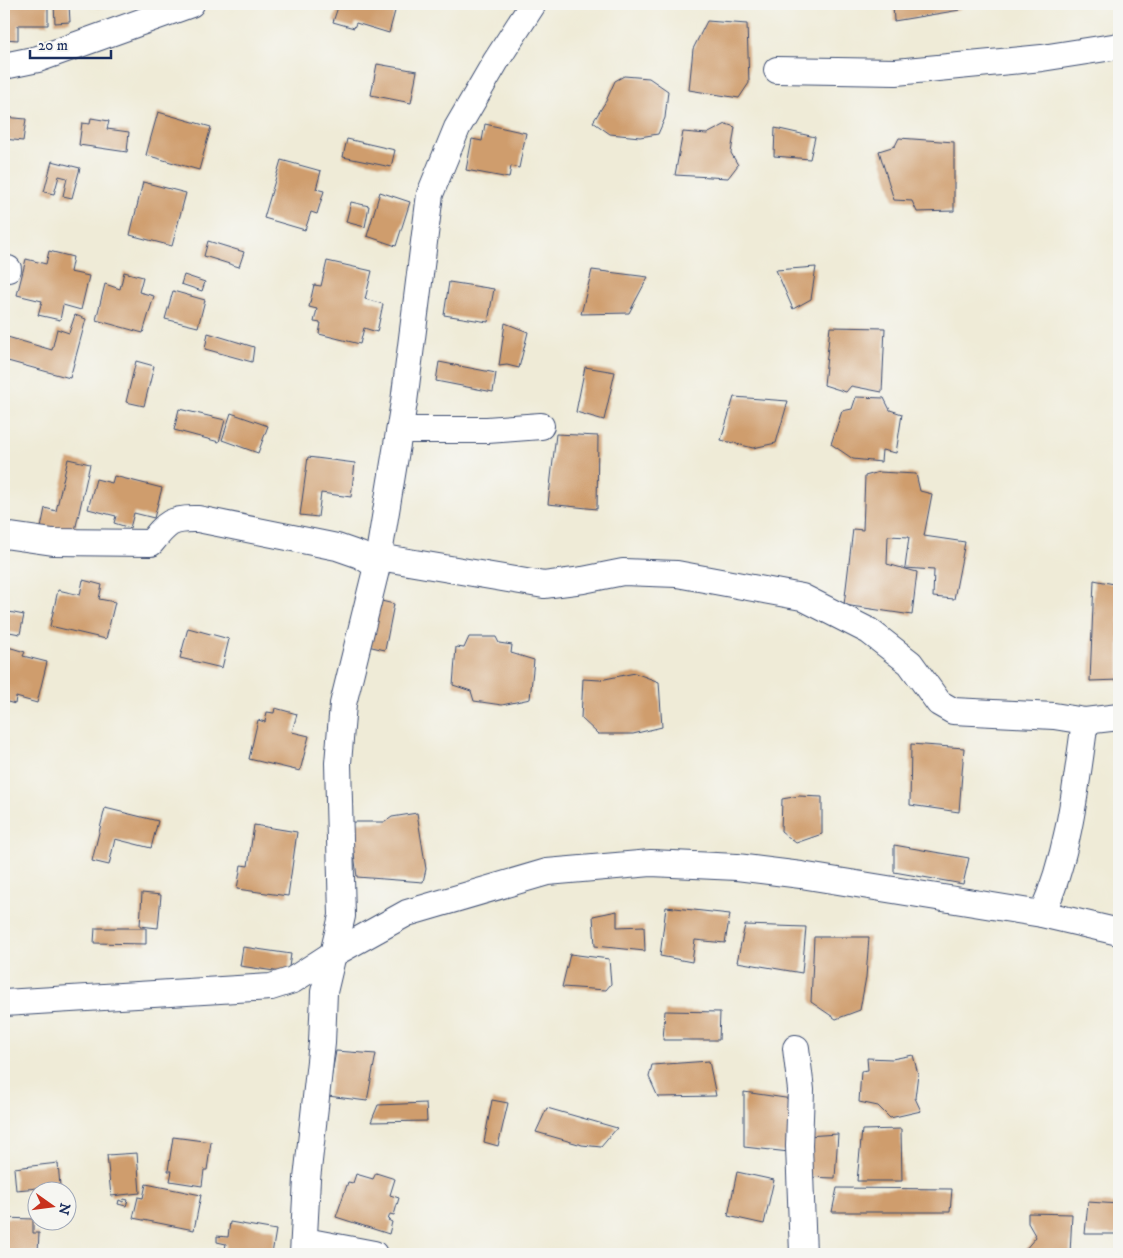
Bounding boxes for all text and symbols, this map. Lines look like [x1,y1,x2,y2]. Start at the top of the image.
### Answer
scale bar [30,28,111,60]
text: 20 m [38,36,68,55]
north arrow [28,1180,78,1230]
text: N [53,1201,74,1217]

